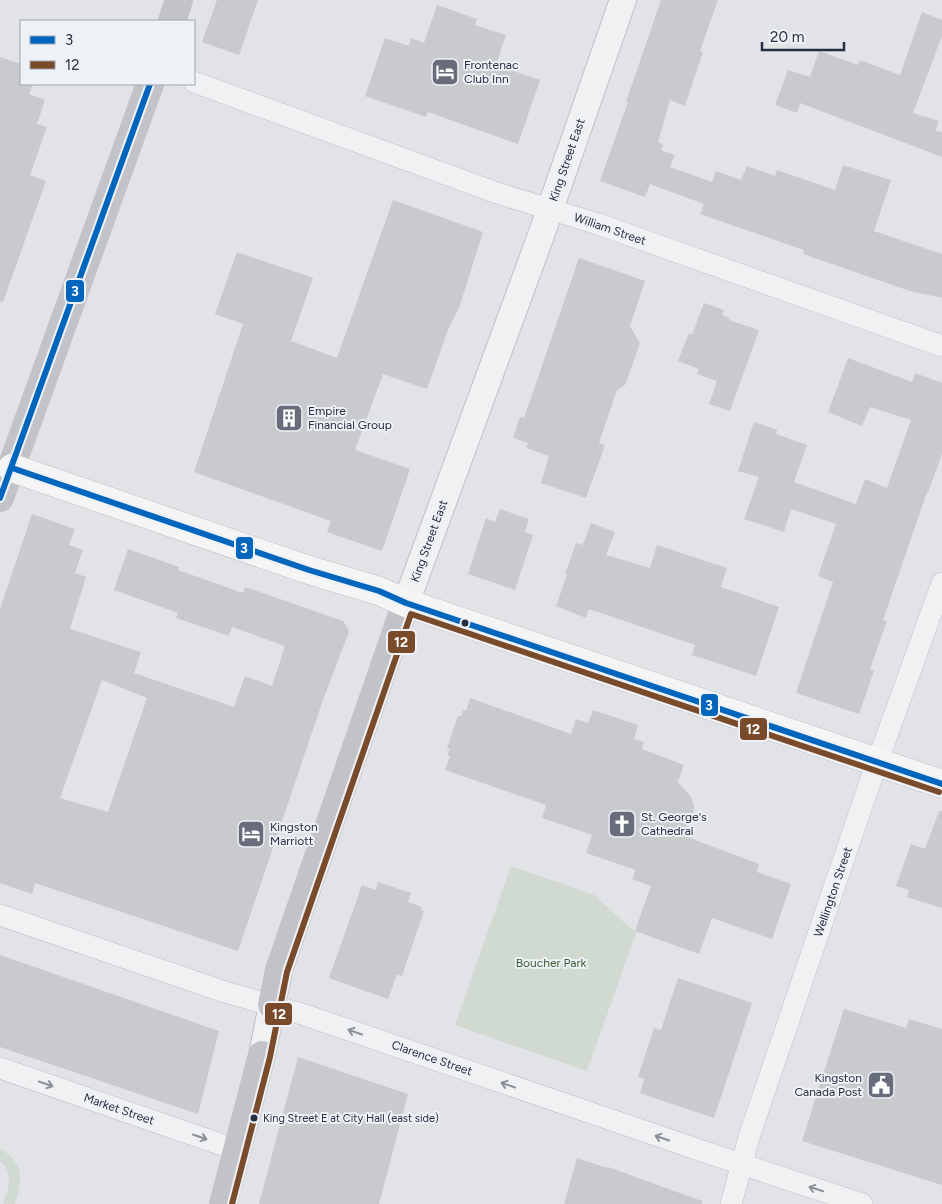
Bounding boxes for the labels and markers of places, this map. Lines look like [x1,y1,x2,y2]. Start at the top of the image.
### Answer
hotel icon: Frontenac Club Inn [430,57,460,87]
place label: Frontenac Club Inn [464,58,519,86]
building icon: Empire Financial Group [274,403,304,433]
place label: Empire Financial Group [308,404,392,432]
unlabelled marker [460,618,470,628]
church icon: St. George's Cathedral [607,809,637,839]
place label: St. George's Cathedral [641,810,707,838]
hotel icon: Kingston Marriott [236,819,266,849]
place label: Kingston Marriott [270,820,318,848]
public building icon: Kingston Canada Post [866,1070,896,1100]
place label: Kingston Canada Post [794,1071,862,1099]
place label: King Street E at City Hall (east side) [263,1112,439,1125]
marker: King Street E at City Hall (east side) [249,1113,259,1123]

